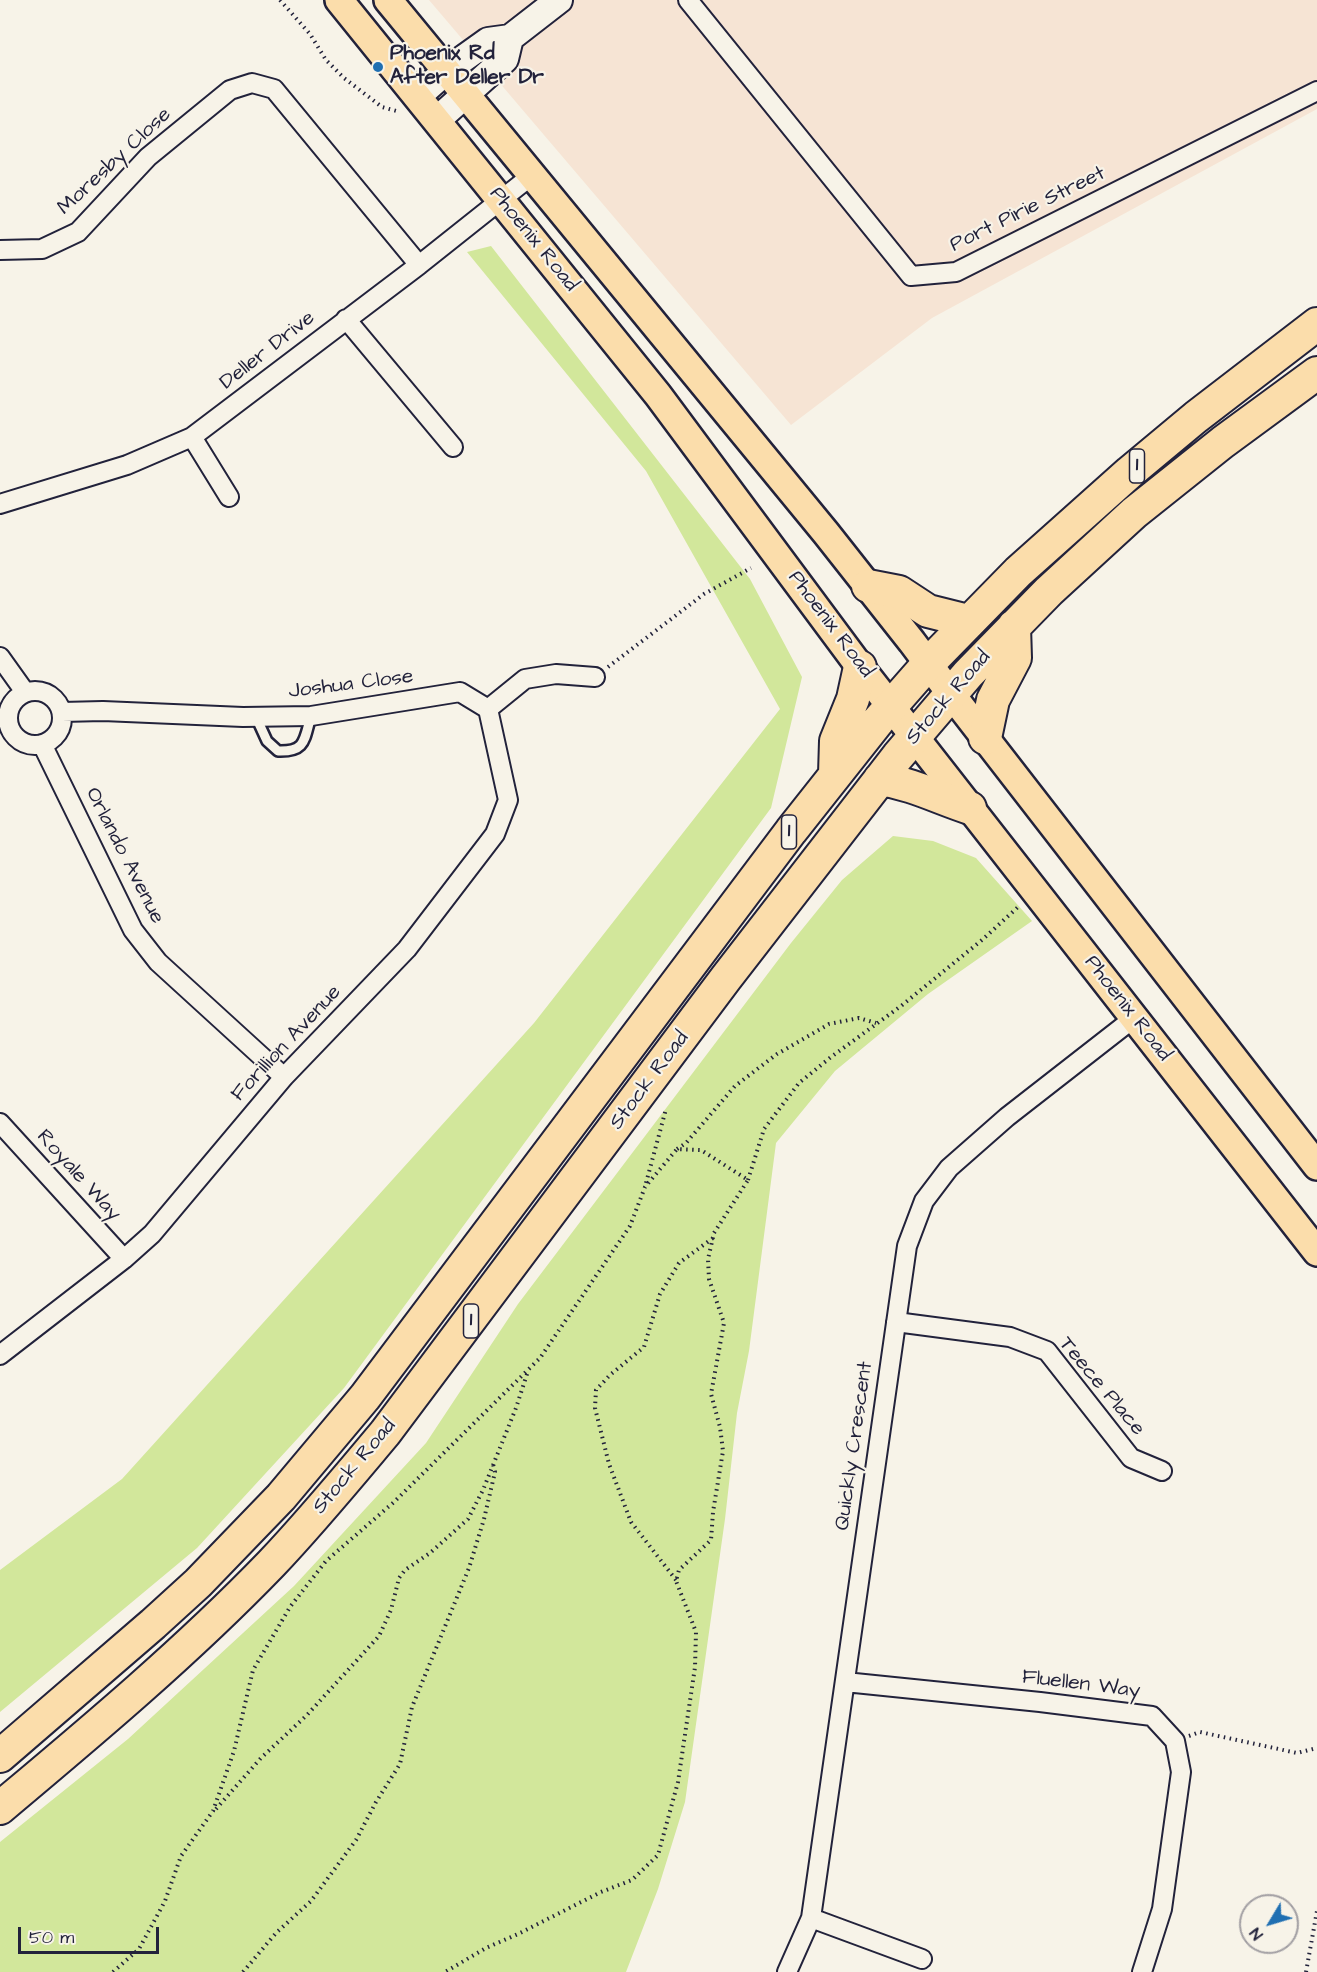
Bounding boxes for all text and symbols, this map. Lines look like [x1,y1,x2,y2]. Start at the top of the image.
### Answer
place label: Phoenix Rd After Deller Dr [390,42,544,92]
marker: Phoenix Rd After Deller Dr [371,60,385,74]
street label: Moresby Close [53,103,177,221]
street label: Port Pirie Street [946,162,1110,258]
street label: Phoenix Road [483,183,583,297]
street label: Deller Drive [215,306,321,396]
road number: 1 [1130,449,1144,483]
street label: Phoenix Road [782,567,878,683]
street label: Stock Road [901,646,997,750]
street label: Joshua Close [287,665,415,705]
street label: Orlando Avenue [79,784,169,928]
road number: 1 [782,815,796,849]
street label: Phoenix Road [1078,951,1176,1067]
street label: Forillion Avenue [227,981,347,1107]
street label: Stock Road [605,1027,695,1135]
street label: Royale Way [30,1125,126,1227]
road number: 1 [464,1304,478,1338]
street label: Teece Place [1052,1333,1150,1441]
street label: Quickly Crescent [831,1360,879,1532]
street label: Stock Road [308,1414,402,1520]
street label: Fluellen Way [1021,1665,1141,1705]
north arrow [1239,1894,1299,1954]
scale bar [21,1915,162,1953]
text: N [1245,1923,1268,1945]
text: 50 m [29,1925,74,1950]

